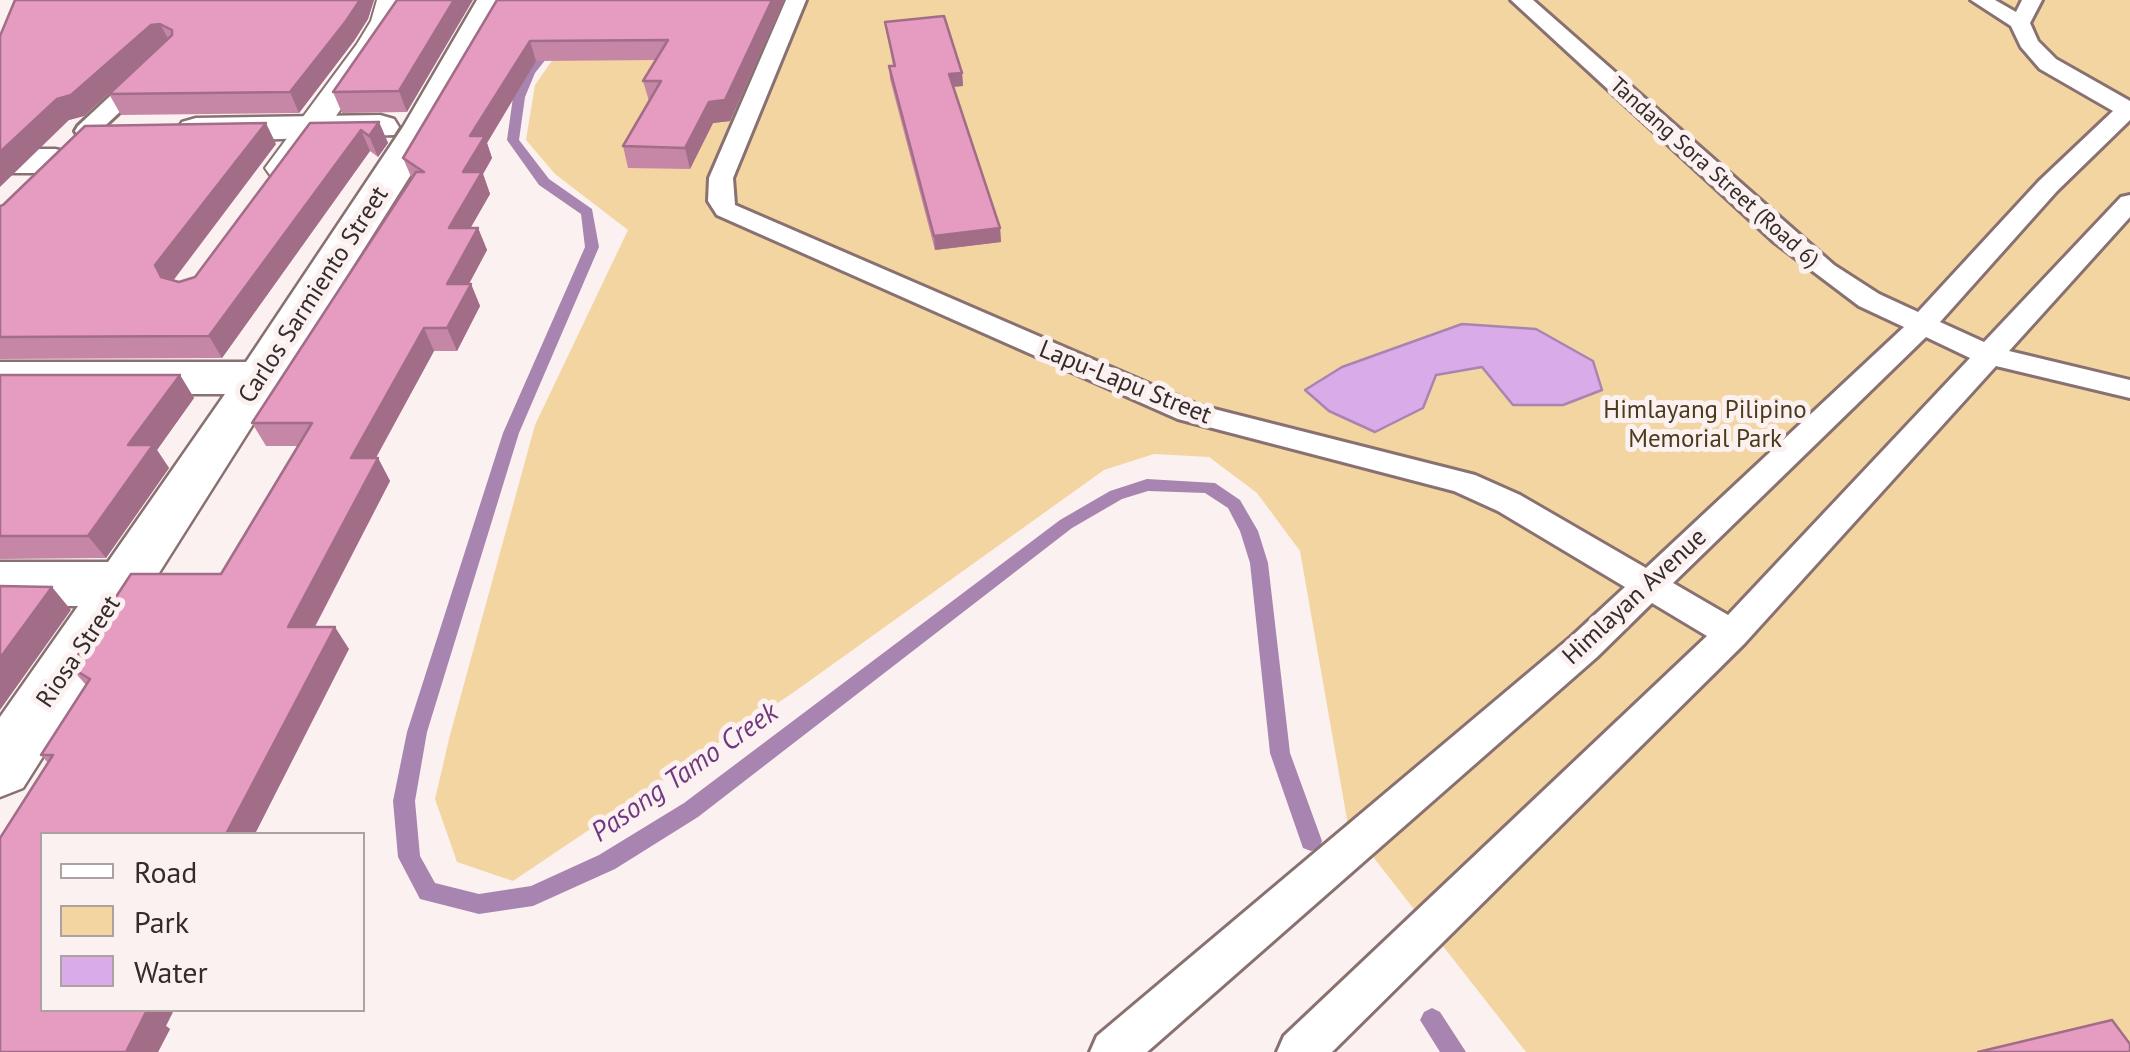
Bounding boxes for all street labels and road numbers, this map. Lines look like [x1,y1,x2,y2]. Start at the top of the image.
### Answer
street label: Tandang Sora Street (Road 6) [1604,72,1824,274]
street label: Carlos Sarmiento Street [233,181,395,409]
street label: Lapu-Lapu Street [1034,335,1216,431]
street label: Himlayan Avenue [1557,523,1713,671]
street label: Riosa Street [31,590,127,714]

